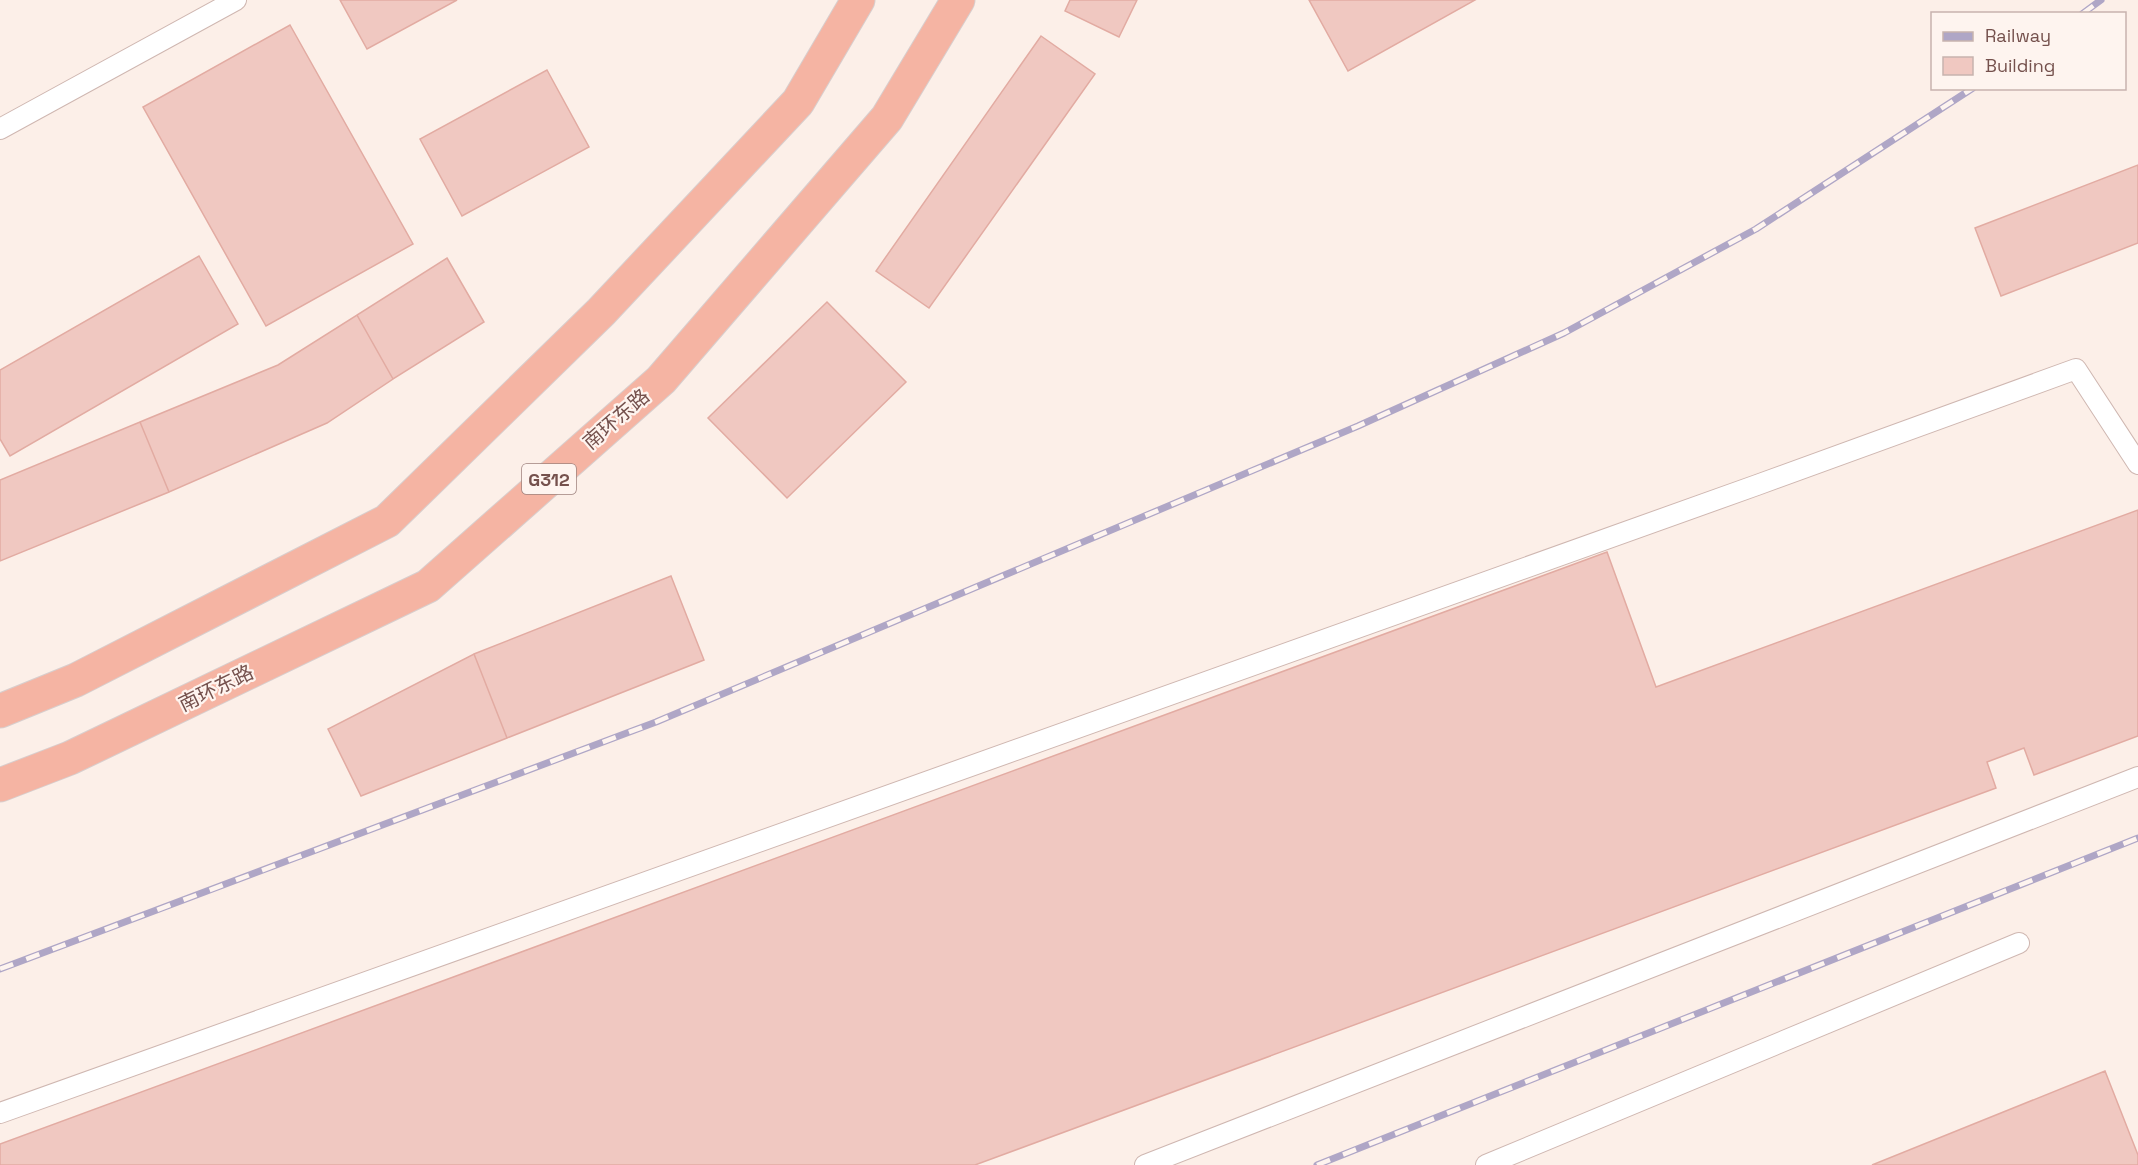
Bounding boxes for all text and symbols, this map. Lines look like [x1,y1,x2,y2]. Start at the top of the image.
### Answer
legend [1931,12,2126,90]
text: Railway [1985,24,2051,47]
text: Building [1985,54,2055,77]
street label: 南环东路 [577,383,655,455]
road number: G312 [522,464,576,494]
street label: 南环东路 [174,659,258,717]

